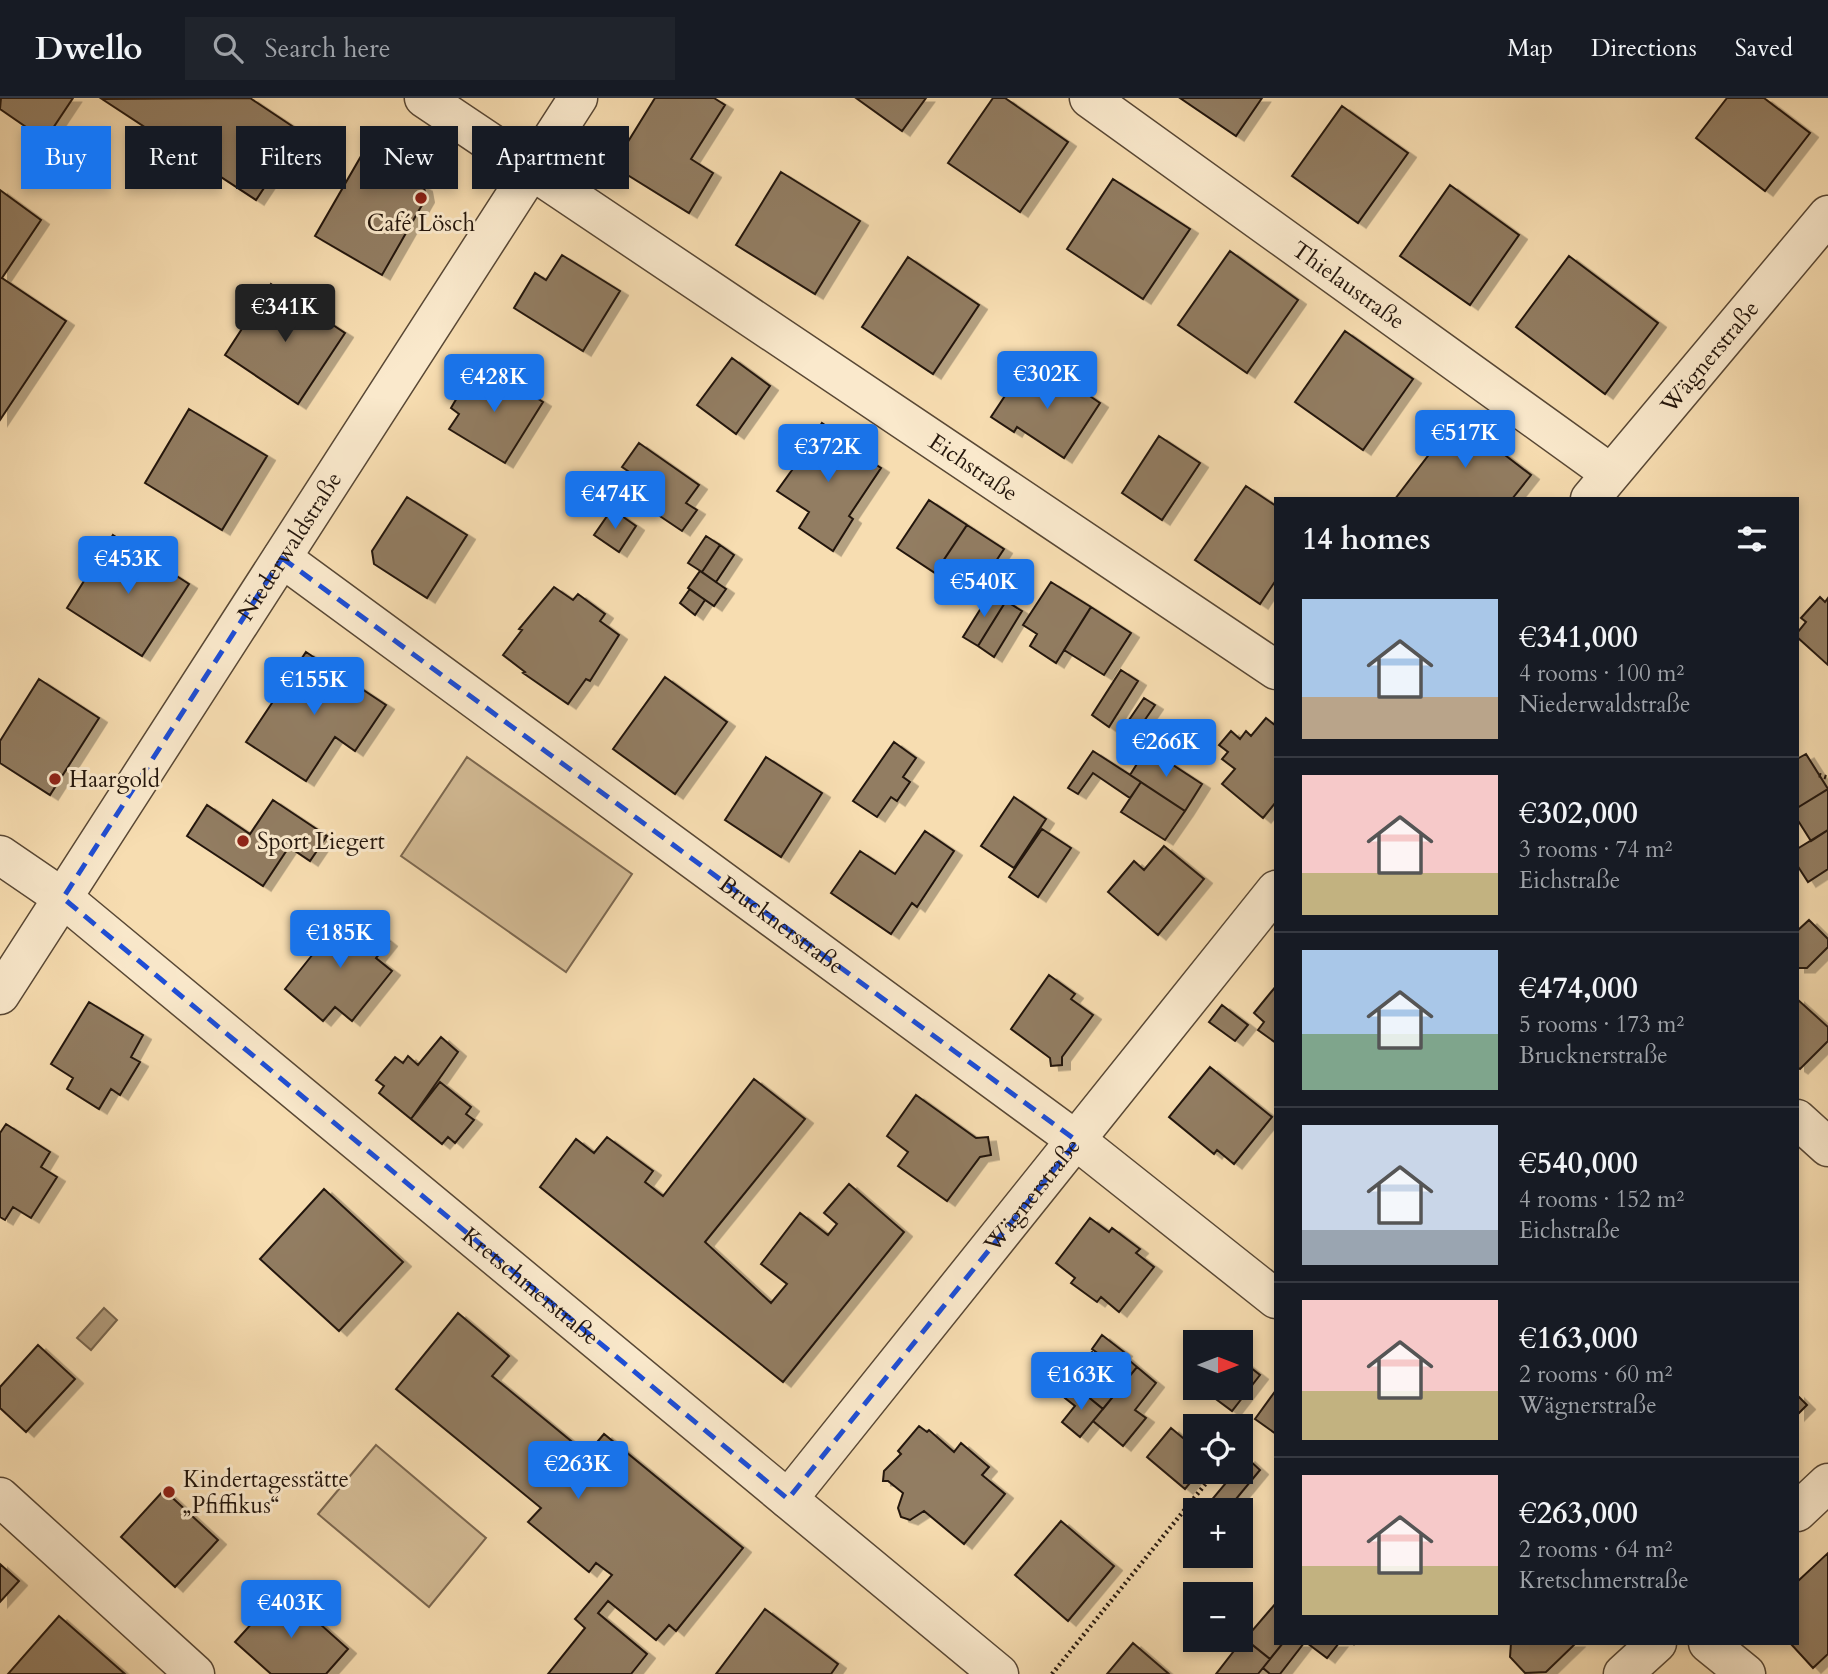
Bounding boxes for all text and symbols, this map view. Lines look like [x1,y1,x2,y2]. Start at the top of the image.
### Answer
search box [185,17,675,80]
text: Dwello [35,26,143,71]
icon: search [209,29,247,67]
text: Search here [265,31,391,66]
text: Map [1507,32,1553,65]
text: Directions [1591,32,1697,65]
text: Saved [1735,32,1793,65]
chip: Buy [21,126,111,189]
chip: Rent [125,126,222,189]
chip: Filters [236,126,346,189]
chip: New [360,126,458,189]
chip: Apartment [472,126,629,189]
marker: Café Lösch [413,190,429,206]
place label: Café Lösch [367,208,476,239]
street label: Thielaustraße [1286,234,1411,336]
pin: €341K [236,285,334,344]
text: €341K [251,291,319,322]
street label: Wägnerstraße [1653,294,1766,420]
pin: €302K [998,352,1096,411]
pin: €428K [445,354,543,414]
text: €302K [1013,358,1081,389]
text: €428K [460,361,528,392]
pin: €517K [1416,410,1514,470]
text: €517K [1431,417,1499,448]
pin: €372K [779,424,877,484]
street label: Eichstraße [923,426,1024,508]
text: €372K [794,431,862,462]
street label: Niederwaldstraße [230,466,349,627]
pin: €474K [566,472,664,531]
text: €474K [581,478,649,509]
text: 14 homes [1302,519,1431,560]
icon: filters [1733,520,1771,558]
pin: €453K [79,536,177,596]
text: €453K [94,543,162,574]
pin: €540K [935,560,1033,619]
text: €540K [950,566,1018,597]
text: €341,000 [1519,617,1638,658]
icon: home [1358,627,1442,711]
pin: €155K [265,658,363,717]
text: 4 rooms · 100 m² [1519,658,1684,689]
text: €155K [280,664,348,695]
text: Niederwaldstraße [1519,689,1691,720]
pin: €266K [1117,720,1215,779]
text: €266K [1132,726,1200,757]
place label: Haargold [69,764,161,795]
marker: Haargold [47,771,63,787]
text: €302,000 [1519,793,1638,834]
icon: home [1358,803,1442,887]
place label: Sport Liegert [257,826,385,857]
marker: Sport Liegert [235,833,251,849]
text: 3 rooms · 74 m² [1519,834,1672,865]
text: Eichstraße [1519,865,1620,896]
street label: Brucknerstraße [713,868,851,981]
pin: €185K [291,910,389,970]
text: €185K [306,917,374,948]
text: €474,000 [1519,968,1638,1009]
icon: home [1358,978,1442,1062]
text: 5 rooms · 173 m² [1519,1009,1684,1040]
text: Brucknerstraße [1519,1040,1668,1071]
street label: Wägnerstraße [976,1131,1087,1259]
text: €540,000 [1519,1143,1638,1184]
icon: home [1358,1153,1442,1237]
text: 4 rooms · 152 m² [1519,1184,1684,1215]
text: Eichstraße [1519,1215,1620,1246]
street label: Kretschmerstraße [456,1220,606,1352]
text: €163,000 [1519,1318,1638,1359]
icon: home [1358,1328,1442,1412]
north arrow [1183,1330,1253,1400]
map controls [1183,1330,1253,1652]
pin: €163K [1032,1352,1130,1412]
text: €163K [1047,1359,1115,1390]
text: 2 rooms · 60 m² [1519,1359,1672,1390]
text: Wägnerstraße [1519,1390,1657,1421]
button: locate [1183,1414,1253,1484]
pin: €263K [529,1442,627,1501]
text: €263K [544,1448,612,1479]
place label: Kindertagesstätte „Pfiffikus“ [183,1464,349,1521]
marker: Kindertagesstätte „Pfiffikus“ [161,1484,177,1500]
text: €263,000 [1519,1493,1638,1534]
button: + [1183,1498,1253,1568]
icon: home [1358,1503,1442,1587]
text: 2 rooms · 64 m² [1519,1534,1672,1565]
text: Kretschmerstraße [1519,1565,1689,1596]
pin: €403K [242,1580,340,1640]
button: − [1183,1582,1253,1652]
text: €403K [257,1587,325,1618]

